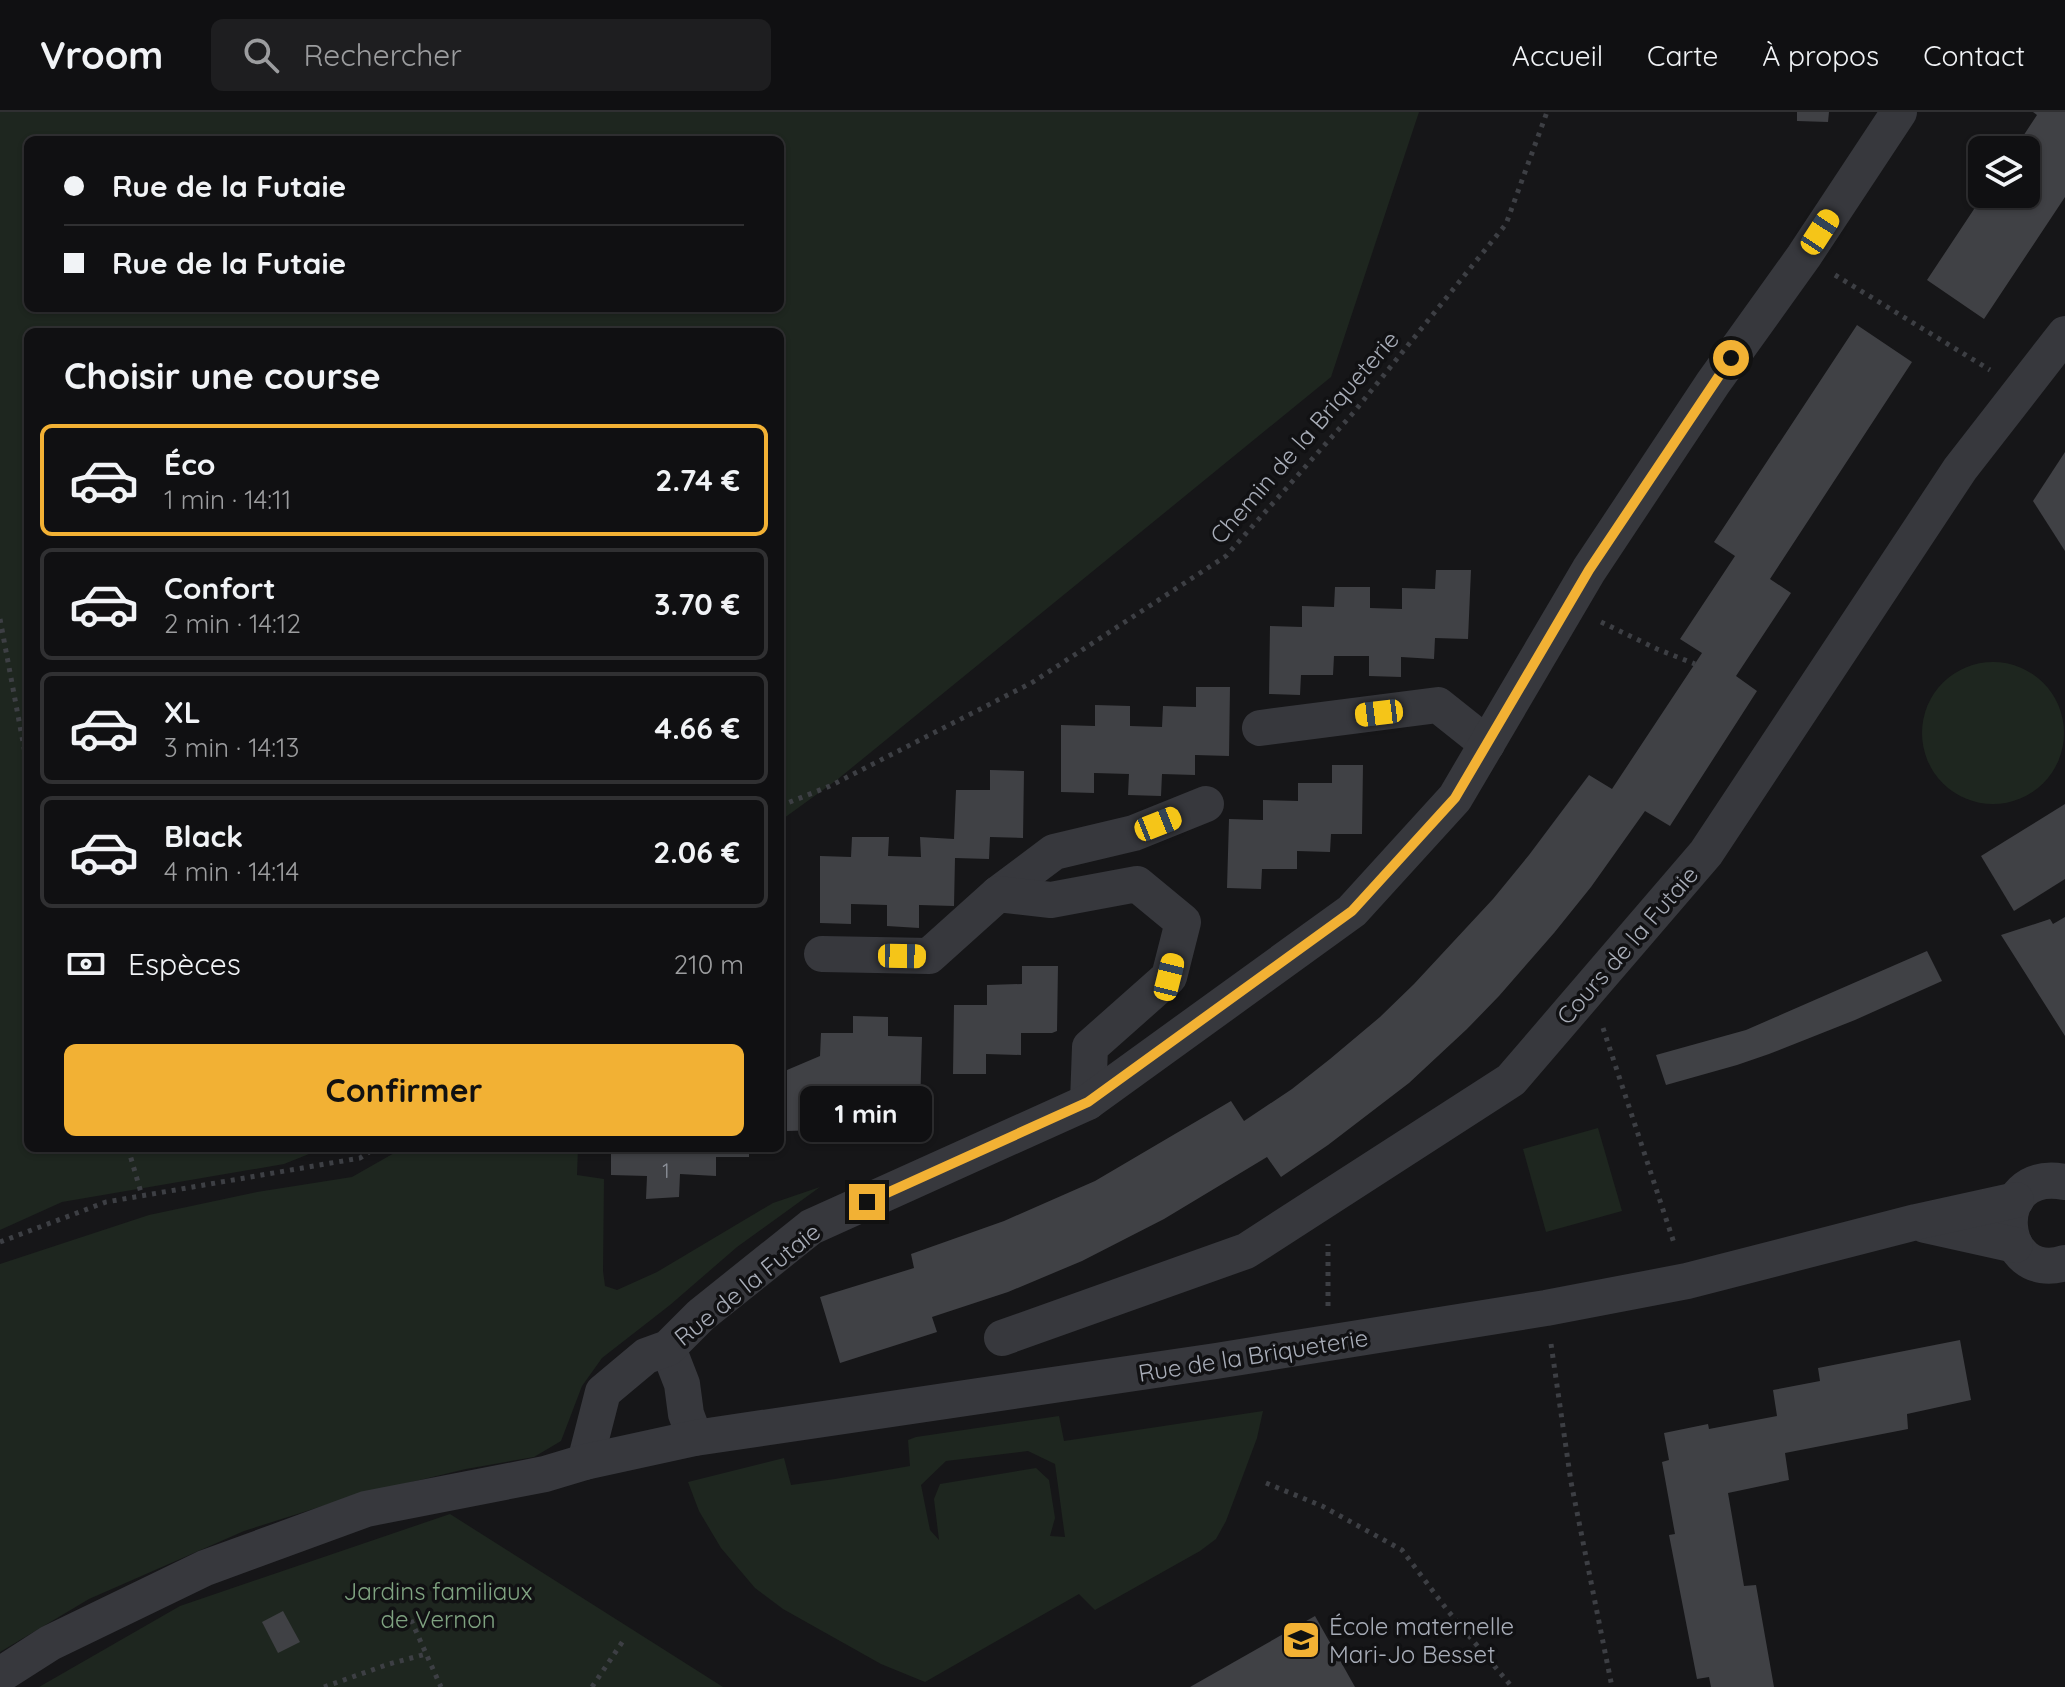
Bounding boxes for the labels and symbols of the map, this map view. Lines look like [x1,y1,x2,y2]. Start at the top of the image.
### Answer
car [1797,205,1843,259]
street label: Chemin de la Briqueterie [1203,324,1405,550]
route start [1713,340,1749,376]
car [1354,698,1404,728]
car [1131,804,1185,844]
street label: Cours de la Futaie [1550,860,1704,1030]
car [878,944,926,968]
car [1152,951,1186,1003]
callout: 1 min [801,1086,933,1142]
house number: 1 [662,1158,670,1183]
route end [849,1184,885,1220]
street label: Rue de la Futaie [668,1216,826,1352]
street label: Rue de la Briqueterie [1136,1322,1370,1388]
park label: Jardins familiaux de Vernon [344,1576,532,1634]
place label: École maternelle Mari-Jo Besset [1329,1611,1514,1669]
school or university icon: École maternelle Mari-Jo Besset [1280,1619,1322,1661]

